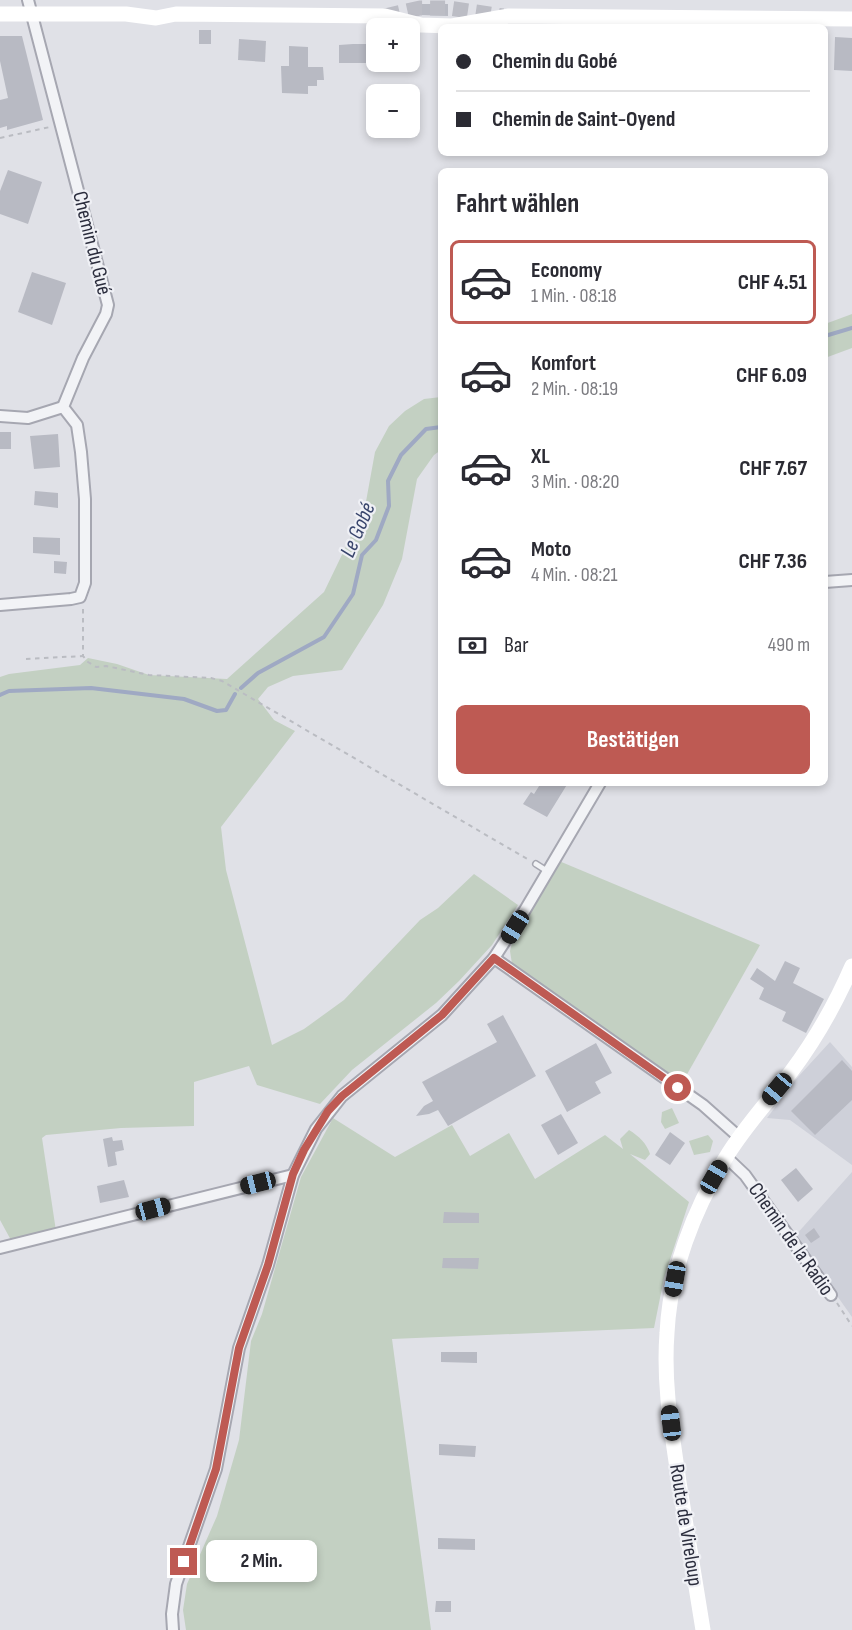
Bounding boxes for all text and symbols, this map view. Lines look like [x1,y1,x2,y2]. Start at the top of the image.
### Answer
map controls [366,18,420,138]
button: + [366,18,420,72]
text: Chemin du Gobé [492,48,617,75]
button: − [366,84,420,138]
text: Chemin de Saint-Oyend [492,106,675,133]
text: Fahrt wählen [456,188,579,220]
street label: Chemin du Gué [67,189,117,297]
icon: car [459,255,513,309]
text: Economy [531,257,602,284]
text: CHF 4.51 [738,269,807,296]
text: 1 Min. · 08:18 [531,284,617,308]
icon: car [459,348,513,402]
text: Komfort [531,350,596,377]
text: CHF 6.09 [736,362,807,389]
text: 2 Min. · 08:19 [531,377,618,401]
icon: car [459,441,513,495]
text: XL [531,443,550,470]
text: CHF 7.67 [739,455,807,482]
text: 3 Min. · 08:20 [531,470,619,494]
water label: Le Gobé [334,498,382,562]
icon: car [459,534,513,588]
text: Moto [531,536,571,563]
text: CHF 7.36 [739,548,807,575]
text: 4 Min. · 08:21 [531,563,618,587]
icon: cash [456,629,489,662]
text: Bar [504,632,529,659]
text: 490 m [768,633,810,657]
button: Bestätigen [456,705,810,774]
car [498,907,532,947]
car [759,1069,795,1109]
route start [664,1074,691,1101]
car [697,1157,731,1197]
car [238,1170,278,1196]
street label: Chemin de la Radio [743,1178,839,1300]
car [133,1196,173,1222]
car [663,1260,687,1298]
car [660,1404,682,1442]
street label: Route de Vireloup [664,1462,708,1588]
callout: 2 Min. [205,1541,316,1583]
route end [170,1548,197,1575]
text: 2 Min. [240,1549,283,1573]

